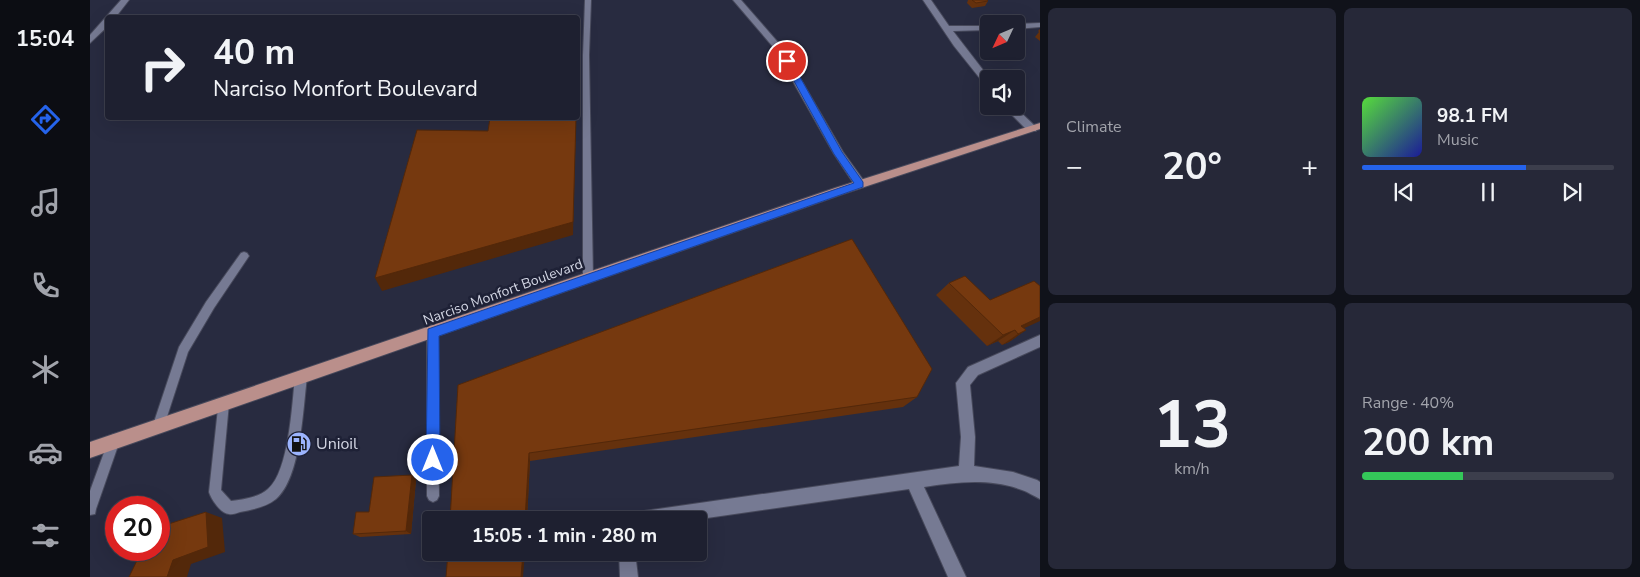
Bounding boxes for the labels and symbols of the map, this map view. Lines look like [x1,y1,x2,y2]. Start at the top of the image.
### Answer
north arrow [980,15,1025,60]
pin [766,40,808,82]
street label: Narciso Monfort Boulevard [421,254,585,330]
fuel station icon: Unioil [286,431,312,457]
place label: Unioil [316,433,358,455]
position arrow [406,433,458,485]
speed limit sign: 20 [105,496,170,561]

